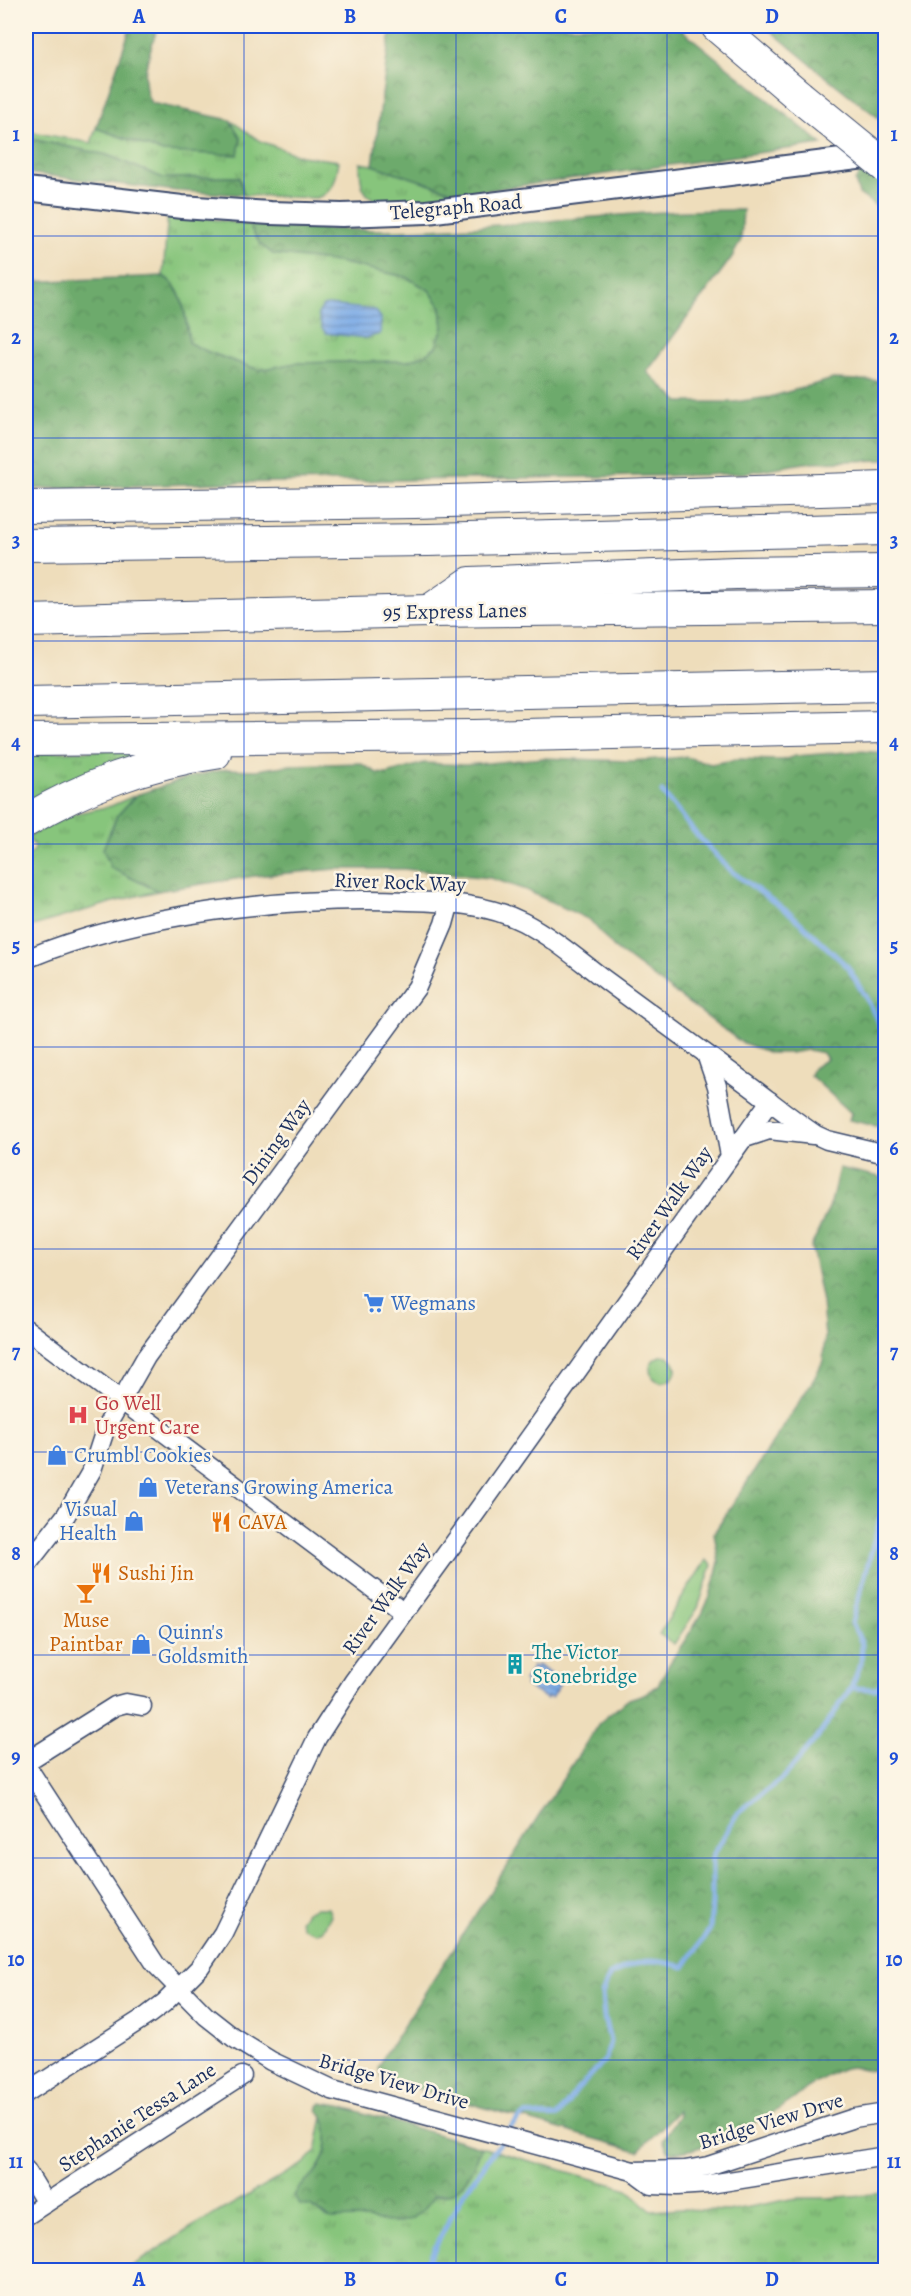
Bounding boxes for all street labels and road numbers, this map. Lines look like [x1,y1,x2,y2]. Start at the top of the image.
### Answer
street label: Telegraph Road [389,187,524,227]
street label: 95 Express Lanes [383,596,527,626]
street label: River Rock Way [334,866,467,898]
street label: Dining Way [235,1092,317,1191]
street label: River Walk Way [619,1140,719,1266]
street label: River Walk Way [336,1535,437,1660]
street label: Bridge View Drive [316,2046,472,2116]
street label: Stephanie Tessa Lane [53,2056,221,2178]
street label: Bridge View Drve [695,2086,847,2156]

